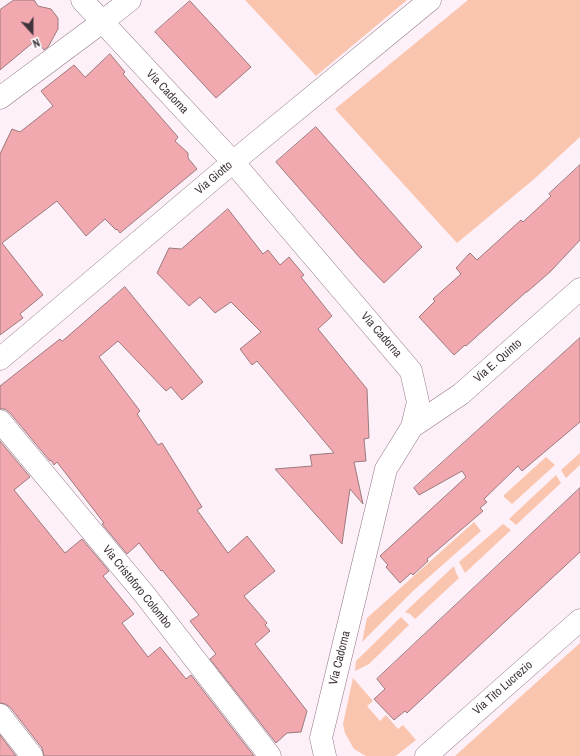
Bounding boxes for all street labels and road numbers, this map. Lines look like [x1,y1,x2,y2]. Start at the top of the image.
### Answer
street label: Via Cadorna [143,67,191,117]
street label: Via Giotto [192,158,236,198]
street label: Via Cadorna [357,309,405,361]
street label: Via E. Quinto [471,336,525,386]
street label: Via Cristoforo Colombo [99,543,175,631]
street label: Via Cadorna [326,630,354,686]
street label: Via Tito Lucrezio [470,658,536,718]

